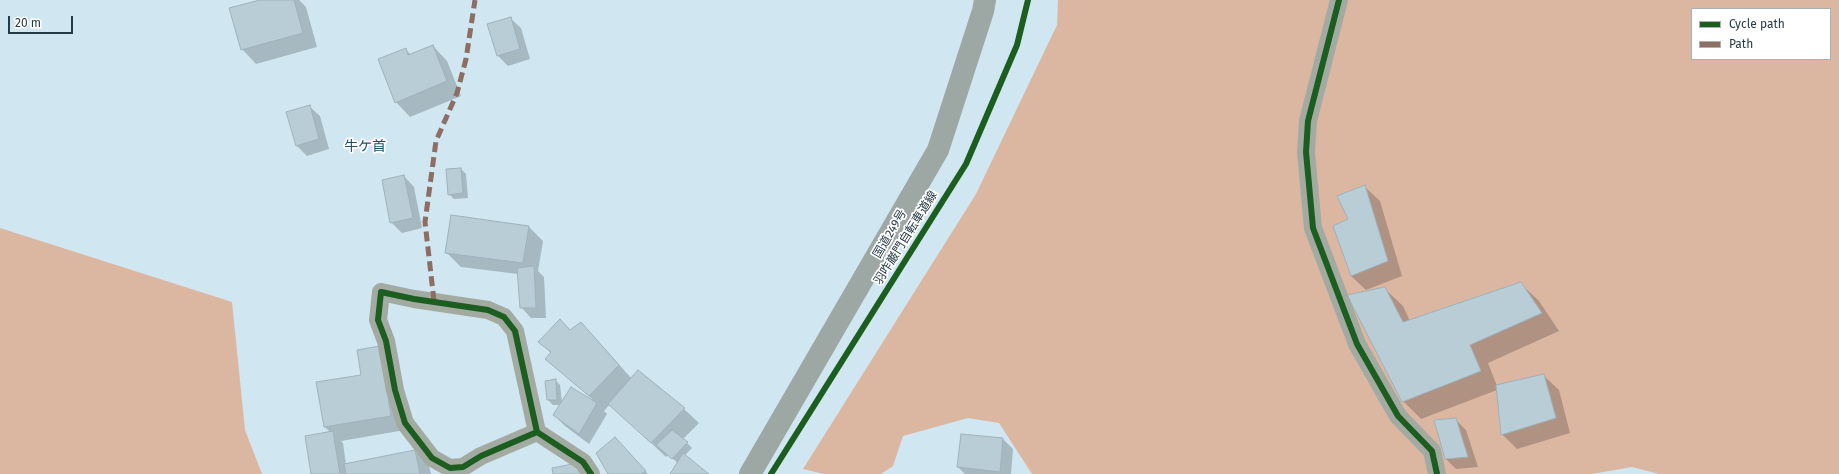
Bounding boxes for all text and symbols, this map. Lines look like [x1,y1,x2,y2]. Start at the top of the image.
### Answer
scale bar [10,8,75,34]
legend [1691,8,1831,60]
text: 20 m [15,16,41,30]
text: Cycle path [1729,17,1785,31]
text: Path [1729,37,1753,51]
district label: 牛ケ首 [344,139,386,155]
street label: 羽咋巌門自転車道線 [871,188,941,288]
street label: 国道249号 [870,207,910,261]

